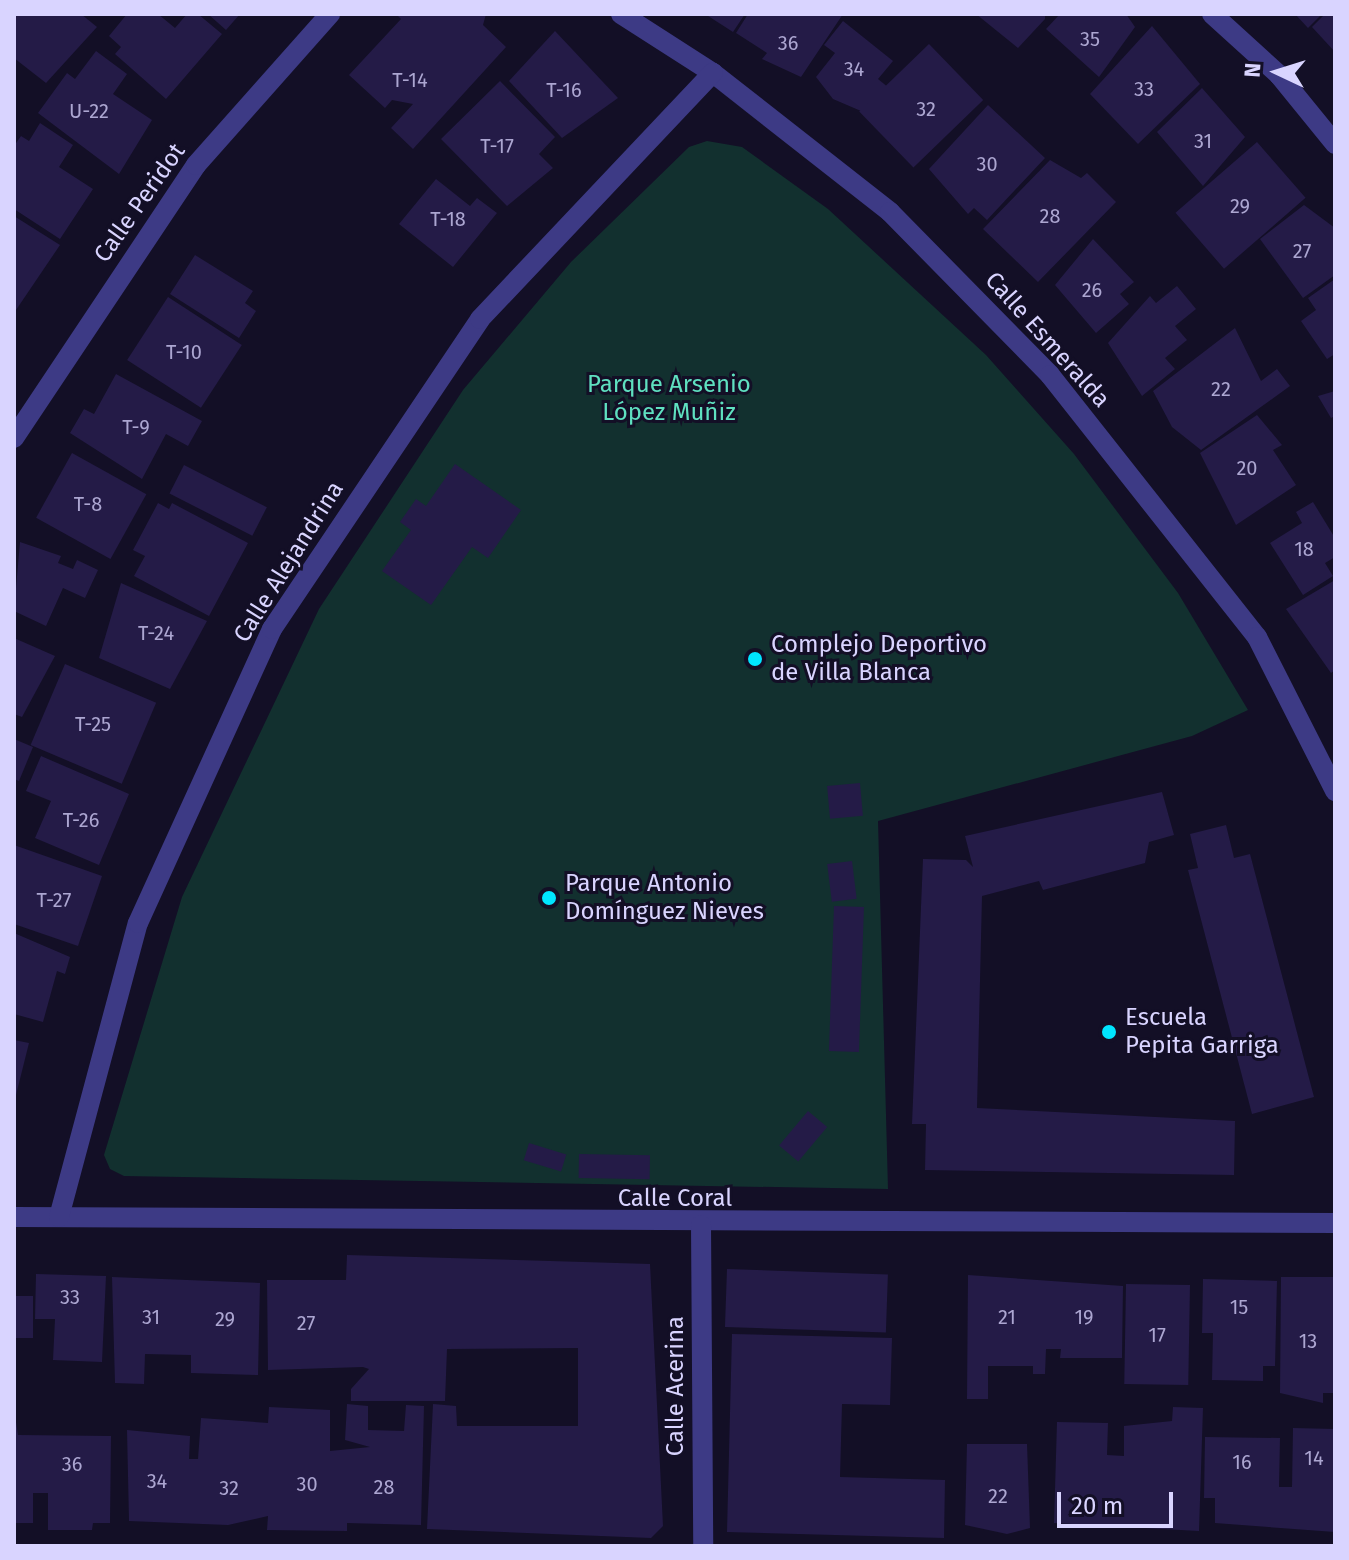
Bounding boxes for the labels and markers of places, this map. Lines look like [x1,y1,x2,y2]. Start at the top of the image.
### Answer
place label: Complejo Deportivo de Villa Blanca [771,631,987,687]
marker: Complejo Deportivo de Villa Blanca [746,650,764,668]
place label: Parque Antonio Domínguez Nieves [565,870,764,926]
marker: Parque Antonio Domínguez Nieves [540,889,558,907]
place label: Escuela Pepita Garriga [1125,1004,1279,1060]
marker: Escuela Pepita Garriga [1100,1023,1118,1041]

